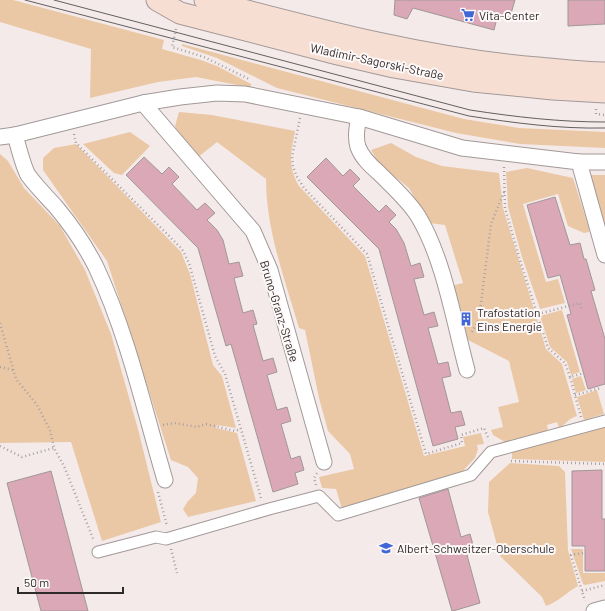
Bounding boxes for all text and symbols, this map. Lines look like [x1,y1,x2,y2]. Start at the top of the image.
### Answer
supermarket icon: Vita-Center [460,7,476,23]
place label: Vita-Center [479,8,540,22]
street label: Wladimir-Sagorski-Straße [309,40,445,82]
street label: Bruno-Granz-Straße [258,259,302,363]
place label: Trafostation Eins Energie [477,305,542,333]
building icon: Trafostation Eins Energie [458,311,474,327]
school or university icon: Albert-Schweitzer-Oberschule [378,540,394,556]
place label: Albert-Schweitzer-Oberschule [397,541,555,555]
scale bar [18,569,123,595]
text: 50 m [24,575,49,589]

